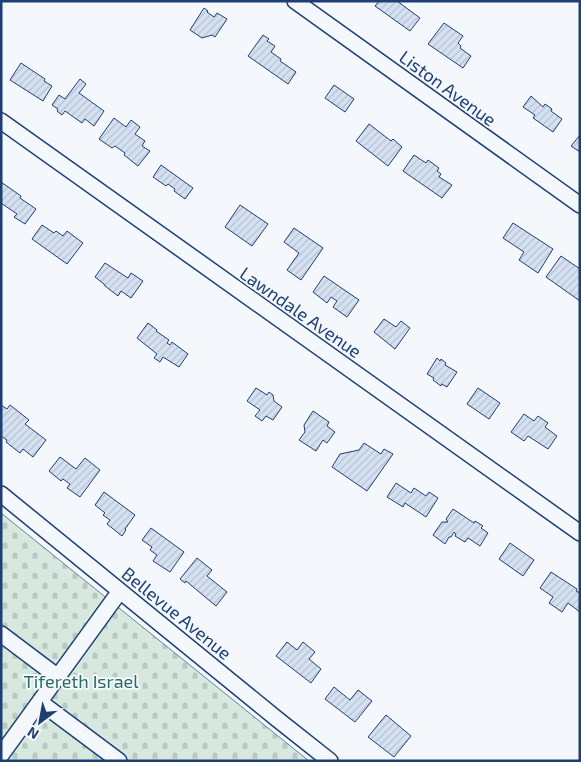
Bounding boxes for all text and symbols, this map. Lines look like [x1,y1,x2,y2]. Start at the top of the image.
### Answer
street label: Liston Avenue [395,46,501,130]
street label: Lawndale Avenue [236,262,366,362]
street label: Bellevue Avenue [118,562,236,664]
park label: Tifereth Israel [23,670,139,692]
north arrow [15,697,65,747]
text: N [24,724,42,743]

